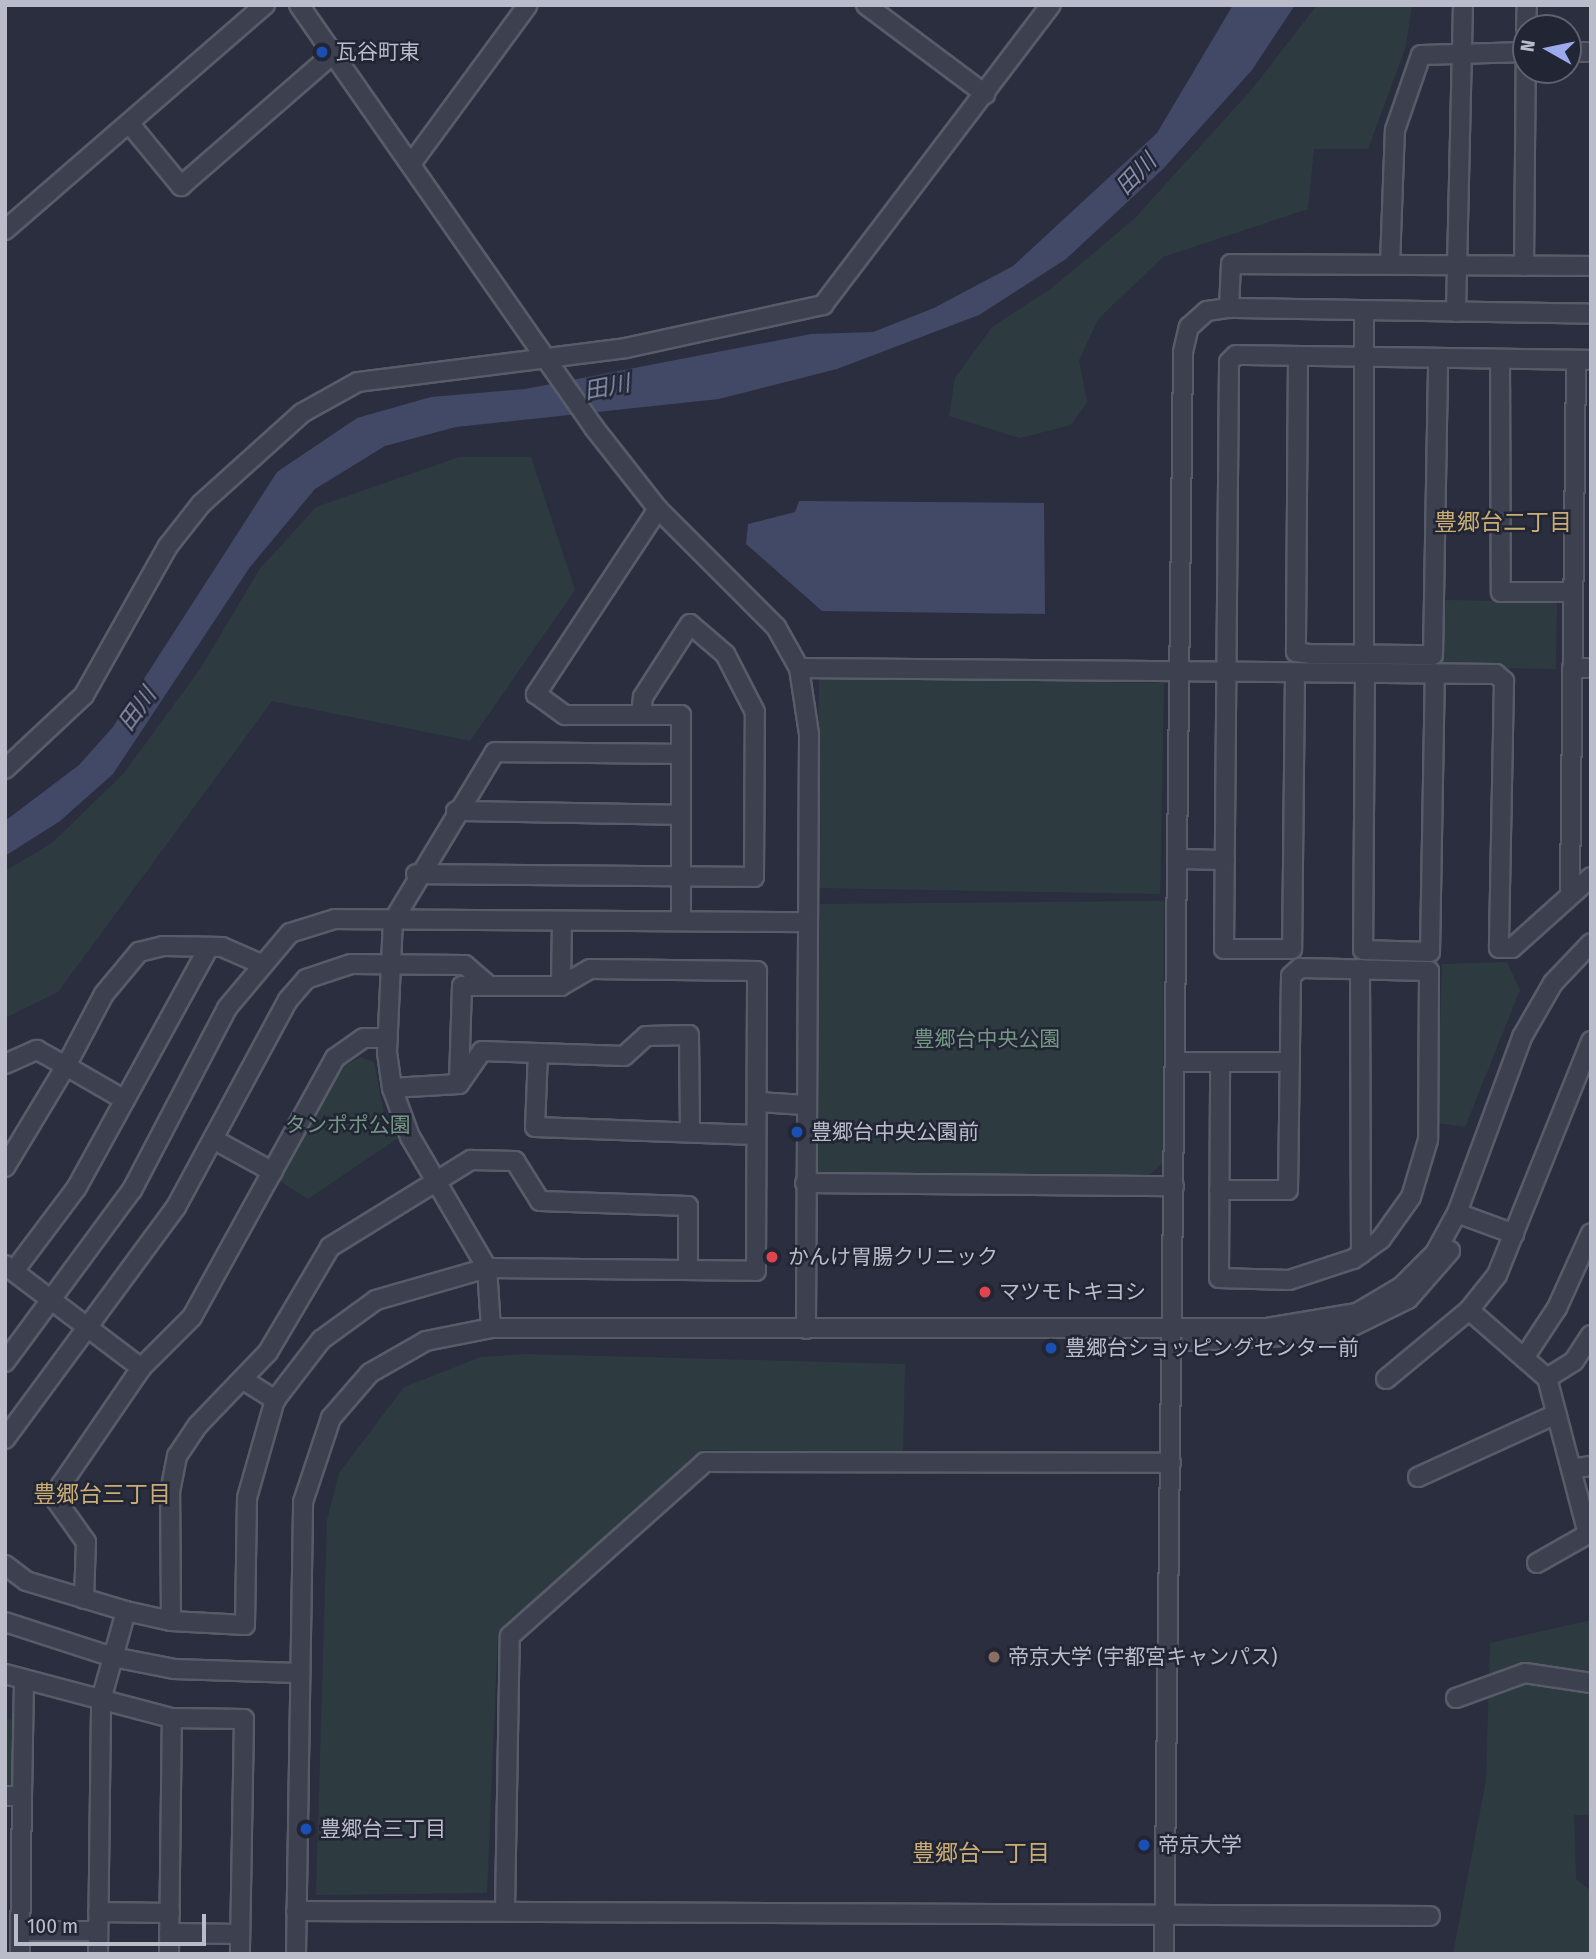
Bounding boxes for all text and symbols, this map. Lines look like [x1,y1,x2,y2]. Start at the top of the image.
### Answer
north arrow [1512,14,1582,84]
place label: 瓦谷町東 [336,39,420,65]
text: N [1515,39,1540,53]
marker: 瓦谷町東 [314,44,330,60]
water label: 田川 [1110,148,1162,200]
water label: 田川 [582,369,632,405]
district label: 豊郷台二丁目 [1434,508,1572,536]
water label: 田川 [112,682,162,736]
park label: 豊郷台中央公園 [914,1026,1060,1052]
park label: タンポポ公園 [285,1112,411,1138]
place label: 豊郷台中央公園前 [811,1119,979,1145]
marker: 豊郷台中央公園前 [789,1124,805,1140]
place label: かんけ胃腸クリニック [788,1244,998,1270]
marker: かんけ胃腸クリニック [762,1247,782,1267]
place label: マツモトキヨシ [999,1279,1146,1305]
marker: マツモトキヨシ [977,1284,993,1300]
place label: 豊郷台ショッピングセンター前 [1065,1335,1359,1361]
marker: 豊郷台ショッピングセンター前 [1043,1340,1059,1356]
district label: 豊郷台三丁目 [33,1480,171,1508]
place label: 帝京大学 (宇都宮キャンパス) [1008,1644,1277,1670]
marker: 帝京大学 (宇都宮キャンパス) [986,1649,1002,1665]
place label: 豊郷台三丁目 [320,1816,446,1842]
marker: 豊郷台三丁目 [298,1821,314,1837]
place label: 帝京大学 [1158,1832,1242,1858]
marker: 帝京大学 [1136,1837,1152,1853]
district label: 豊郷台一丁目 [912,1839,1050,1867]
scale bar [18,1899,210,1943]
text: 100 m [27,1913,78,1939]

